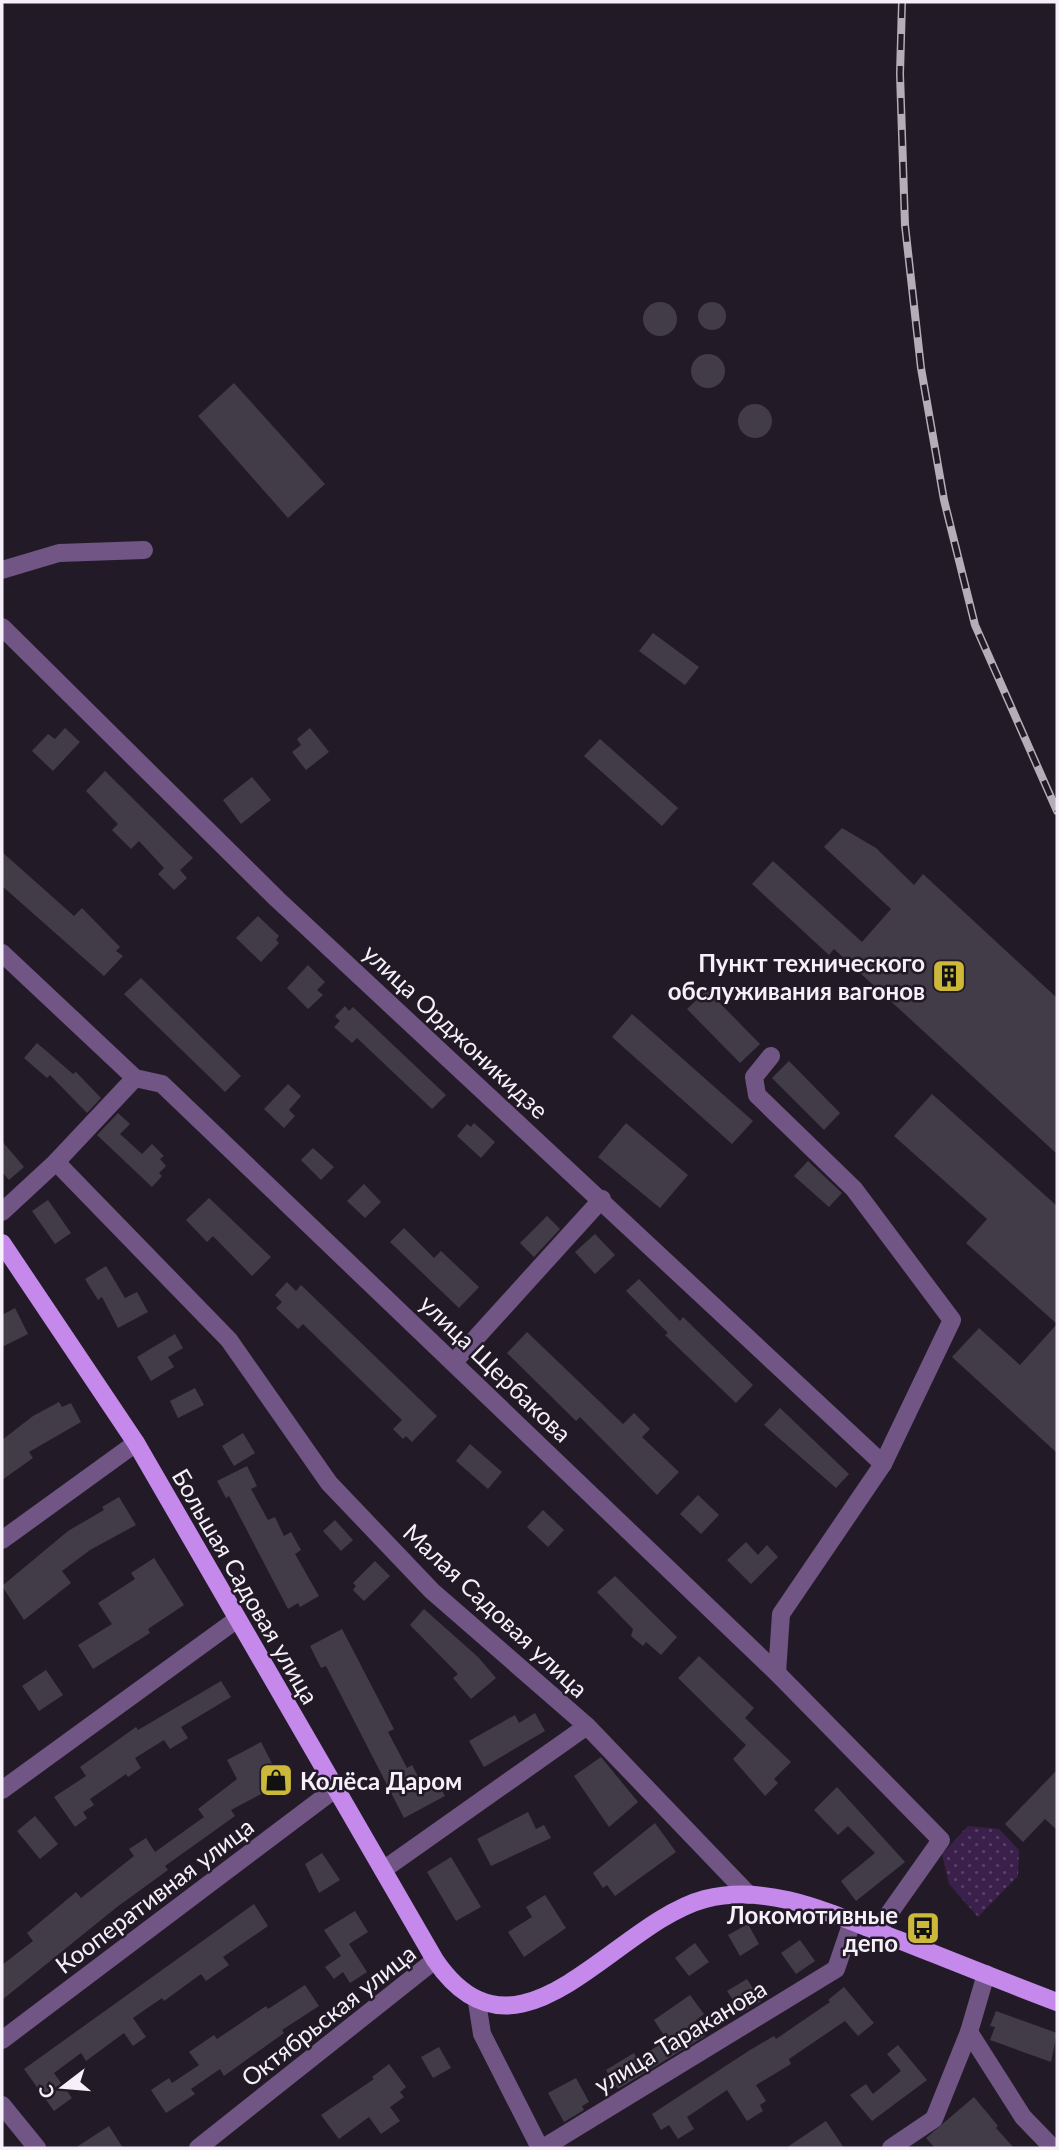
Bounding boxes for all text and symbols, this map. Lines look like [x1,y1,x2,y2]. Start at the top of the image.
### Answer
street label: улица Орджоникидзе [357,938,555,1124]
place label: Пункт технического обслуживания вагонов [668,948,925,1005]
building icon: Пункт технического обслуживания вагонов [930,957,968,995]
street label: улица Щербакова [414,1288,578,1448]
street label: Большая Садовая улица [167,1463,325,1709]
street label: Малая Садовая улица [398,1517,594,1703]
shop icon: Колёса Даром [257,1761,295,1799]
place label: Колёса Даром [300,1766,462,1795]
street label: Кооперативная улица [49,1811,259,1979]
place label: Локомотивные депо [726,1900,898,1957]
bus stop icon: Локомотивные депо [904,1909,942,1947]
street label: Октябрьская улица [235,1938,421,2092]
street label: улица Тараканова [589,1973,771,2099]
north arrow [28,2052,98,2122]
text: С [33,2082,59,2101]

